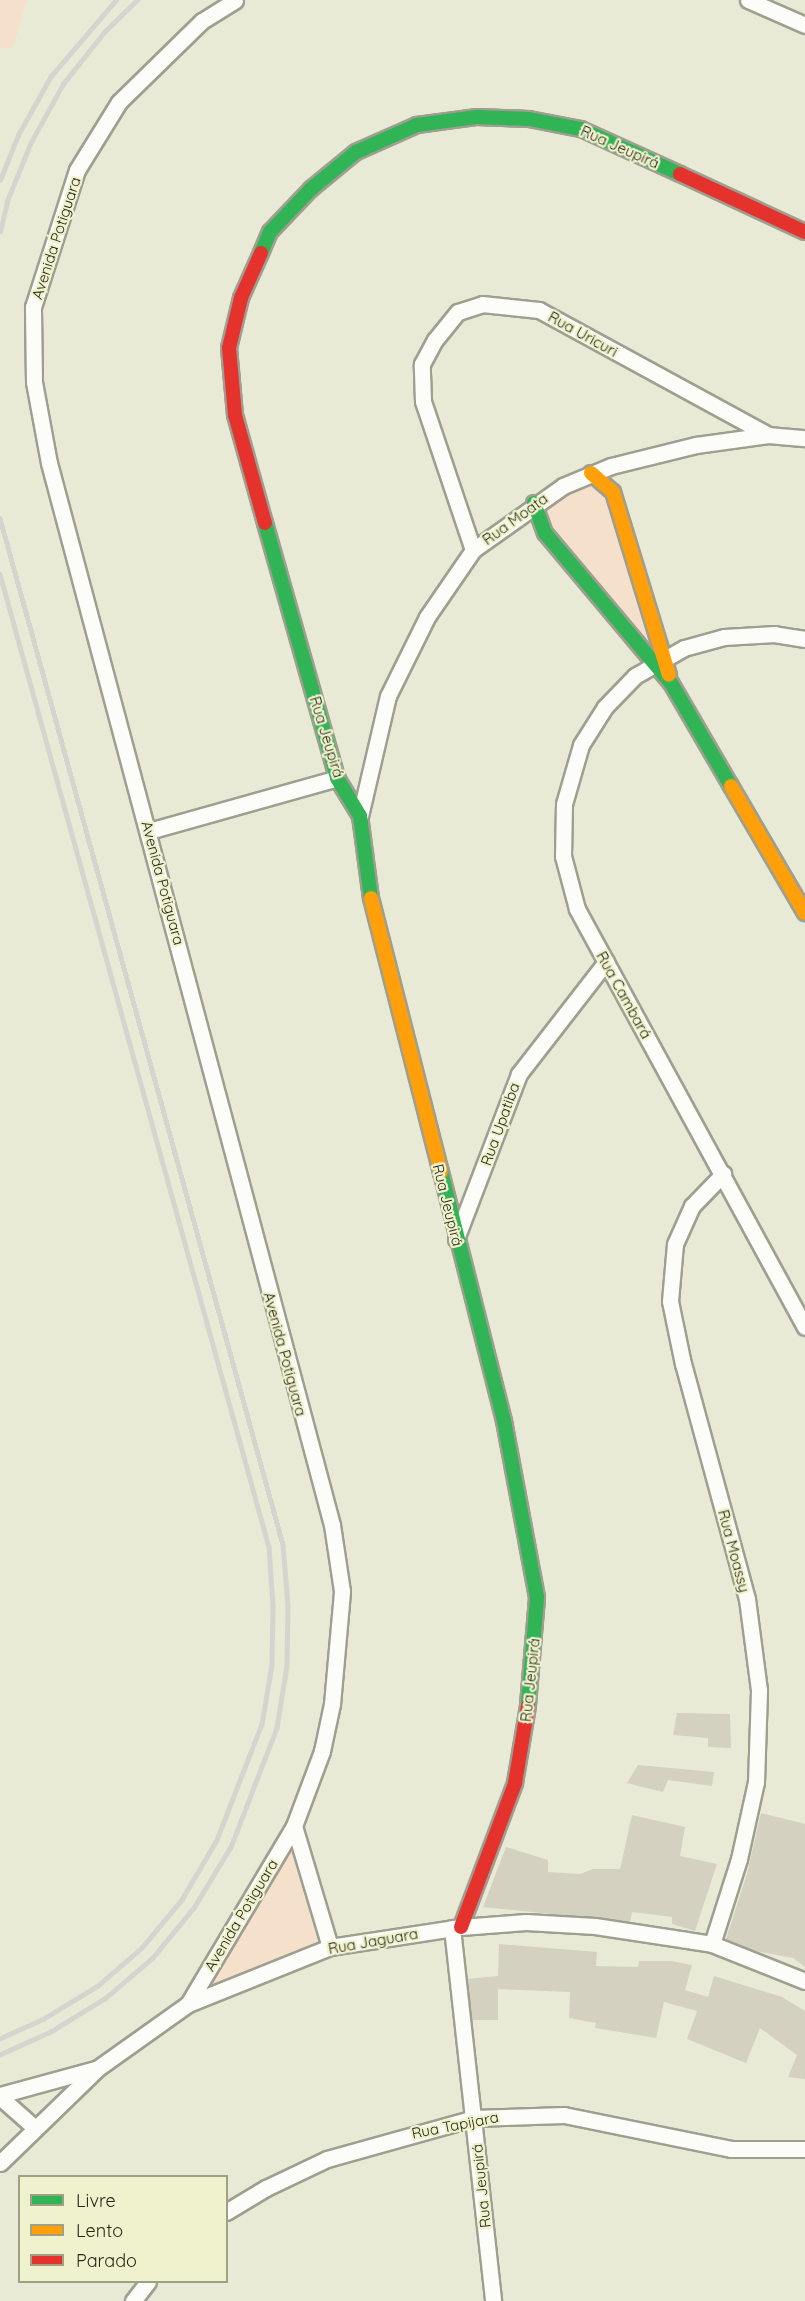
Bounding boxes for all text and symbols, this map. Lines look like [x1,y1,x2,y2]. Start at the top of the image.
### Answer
street label: Rua Jeupirá [578,122,662,172]
street label: Avenida Potiguara [28,175,84,301]
street label: Rua Uricuri [545,308,621,360]
street label: Rua Moata [479,489,551,549]
street label: Rua Jeupirá [306,694,348,780]
street label: Avenida Potiguara [138,819,188,947]
street label: Rua Cambará [593,948,655,1042]
street label: Rua Upatiba [477,1080,523,1168]
street label: Rua Jeupirá [429,1162,467,1248]
street label: Avenida Potiguara [260,1290,310,1418]
street label: Rua Moassy [714,1508,754,1594]
street label: Rua Jeupirá [517,1637,543,1723]
street label: Avenida Potiguara [200,1856,282,1974]
street label: Rua Jaguara [327,1924,419,1958]
street label: Rua Tapijara [410,2108,500,2142]
street label: Rua Jeupirá [468,2143,494,2229]
legend [18,2175,228,2283]
text: Livre [76,2189,116,2212]
text: Lento [76,2219,123,2242]
text: Parado [76,2249,137,2272]

